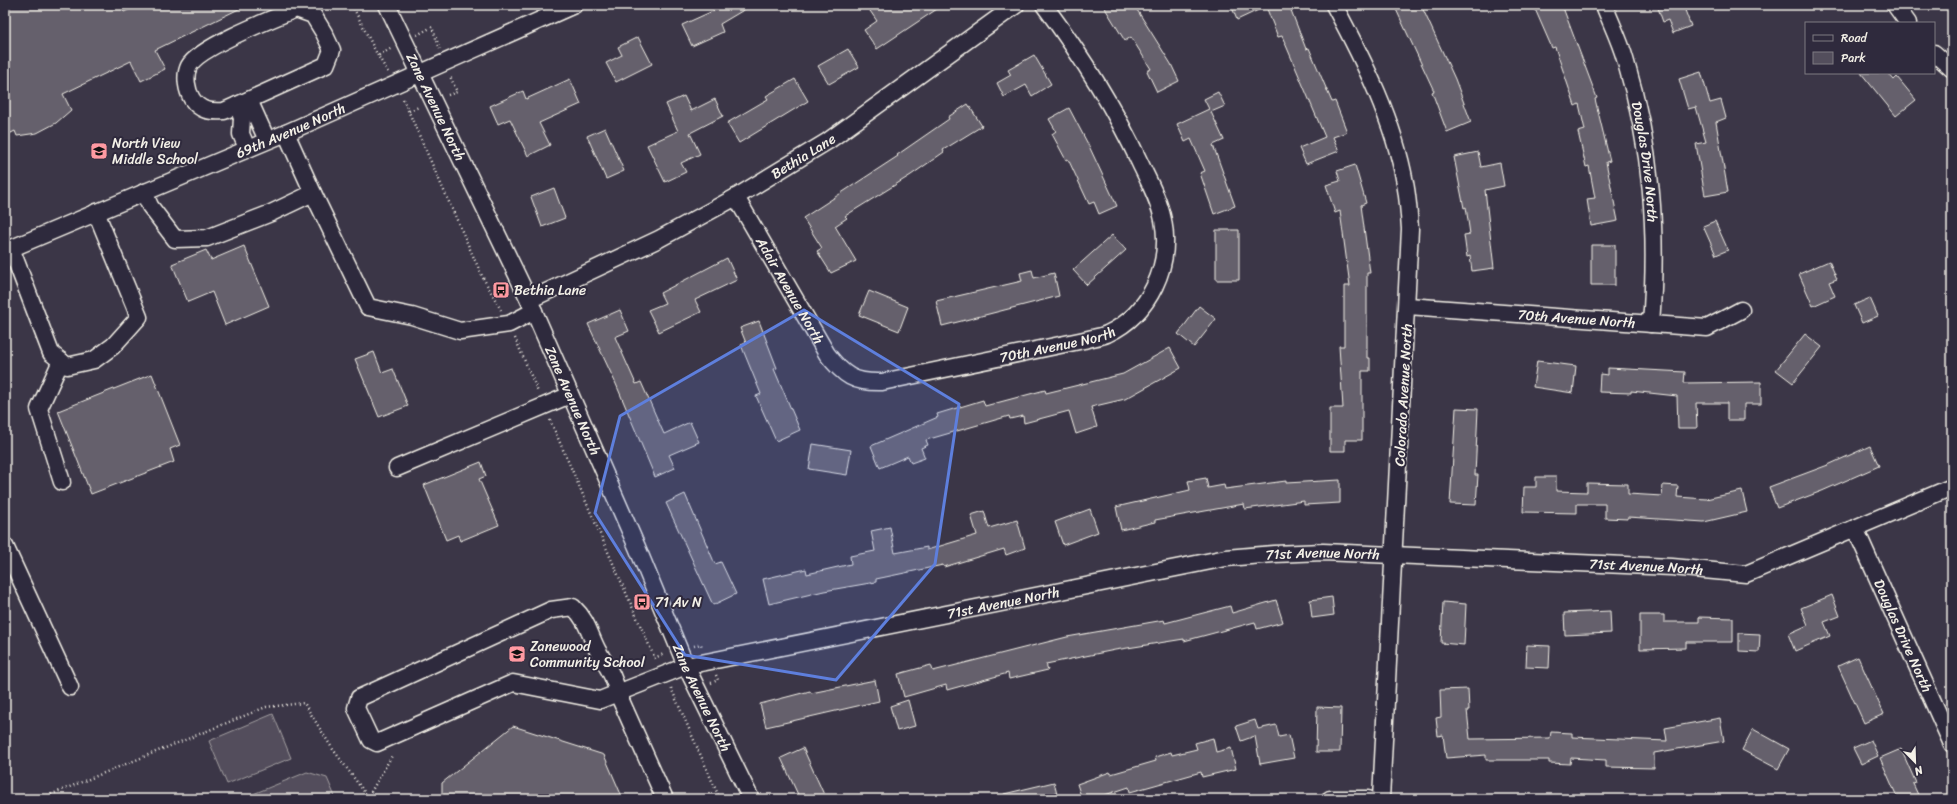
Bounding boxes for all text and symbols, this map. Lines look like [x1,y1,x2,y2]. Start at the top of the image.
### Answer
legend [1805,22,1935,74]
text: Road [1841,27,1868,49]
text: Park [1841,47,1866,69]
street label: Zane Avenue North [399,49,472,165]
street label: 69th Avenue North [232,96,350,166]
street label: Douglas Drive North [1624,99,1665,223]
street label: Bethia Lane [766,127,841,186]
place label: North View Middle School [112,131,199,172]
school or university icon: North View Middle School [89,141,109,161]
street label: Adair Avenue North [748,231,831,349]
place label: Bethia Lane [514,278,586,303]
bus stop icon: Bethia Lane [491,280,511,300]
street label: 70th Avenue North [1517,302,1636,336]
street label: 70th Avenue North [997,320,1120,370]
street label: Colorado Avenue North [1387,323,1420,467]
street label: Zane Avenue North [537,342,607,459]
street label: 71st Avenue North [1265,540,1380,568]
street label: 71st Avenue North [1589,551,1704,583]
street label: Douglas Drive North [1867,575,1939,697]
street label: 71st Avenue North [945,580,1062,626]
place label: 71 Av N [655,590,702,615]
bus stop icon: 71 Av N [632,592,652,612]
place label: Zanewood Community School [530,634,646,675]
street label: Zane Avenue North [665,640,738,756]
school or university icon: Zanewood Community School [507,644,527,664]
north arrow [1895,742,1935,782]
text: N [1911,760,1927,781]

